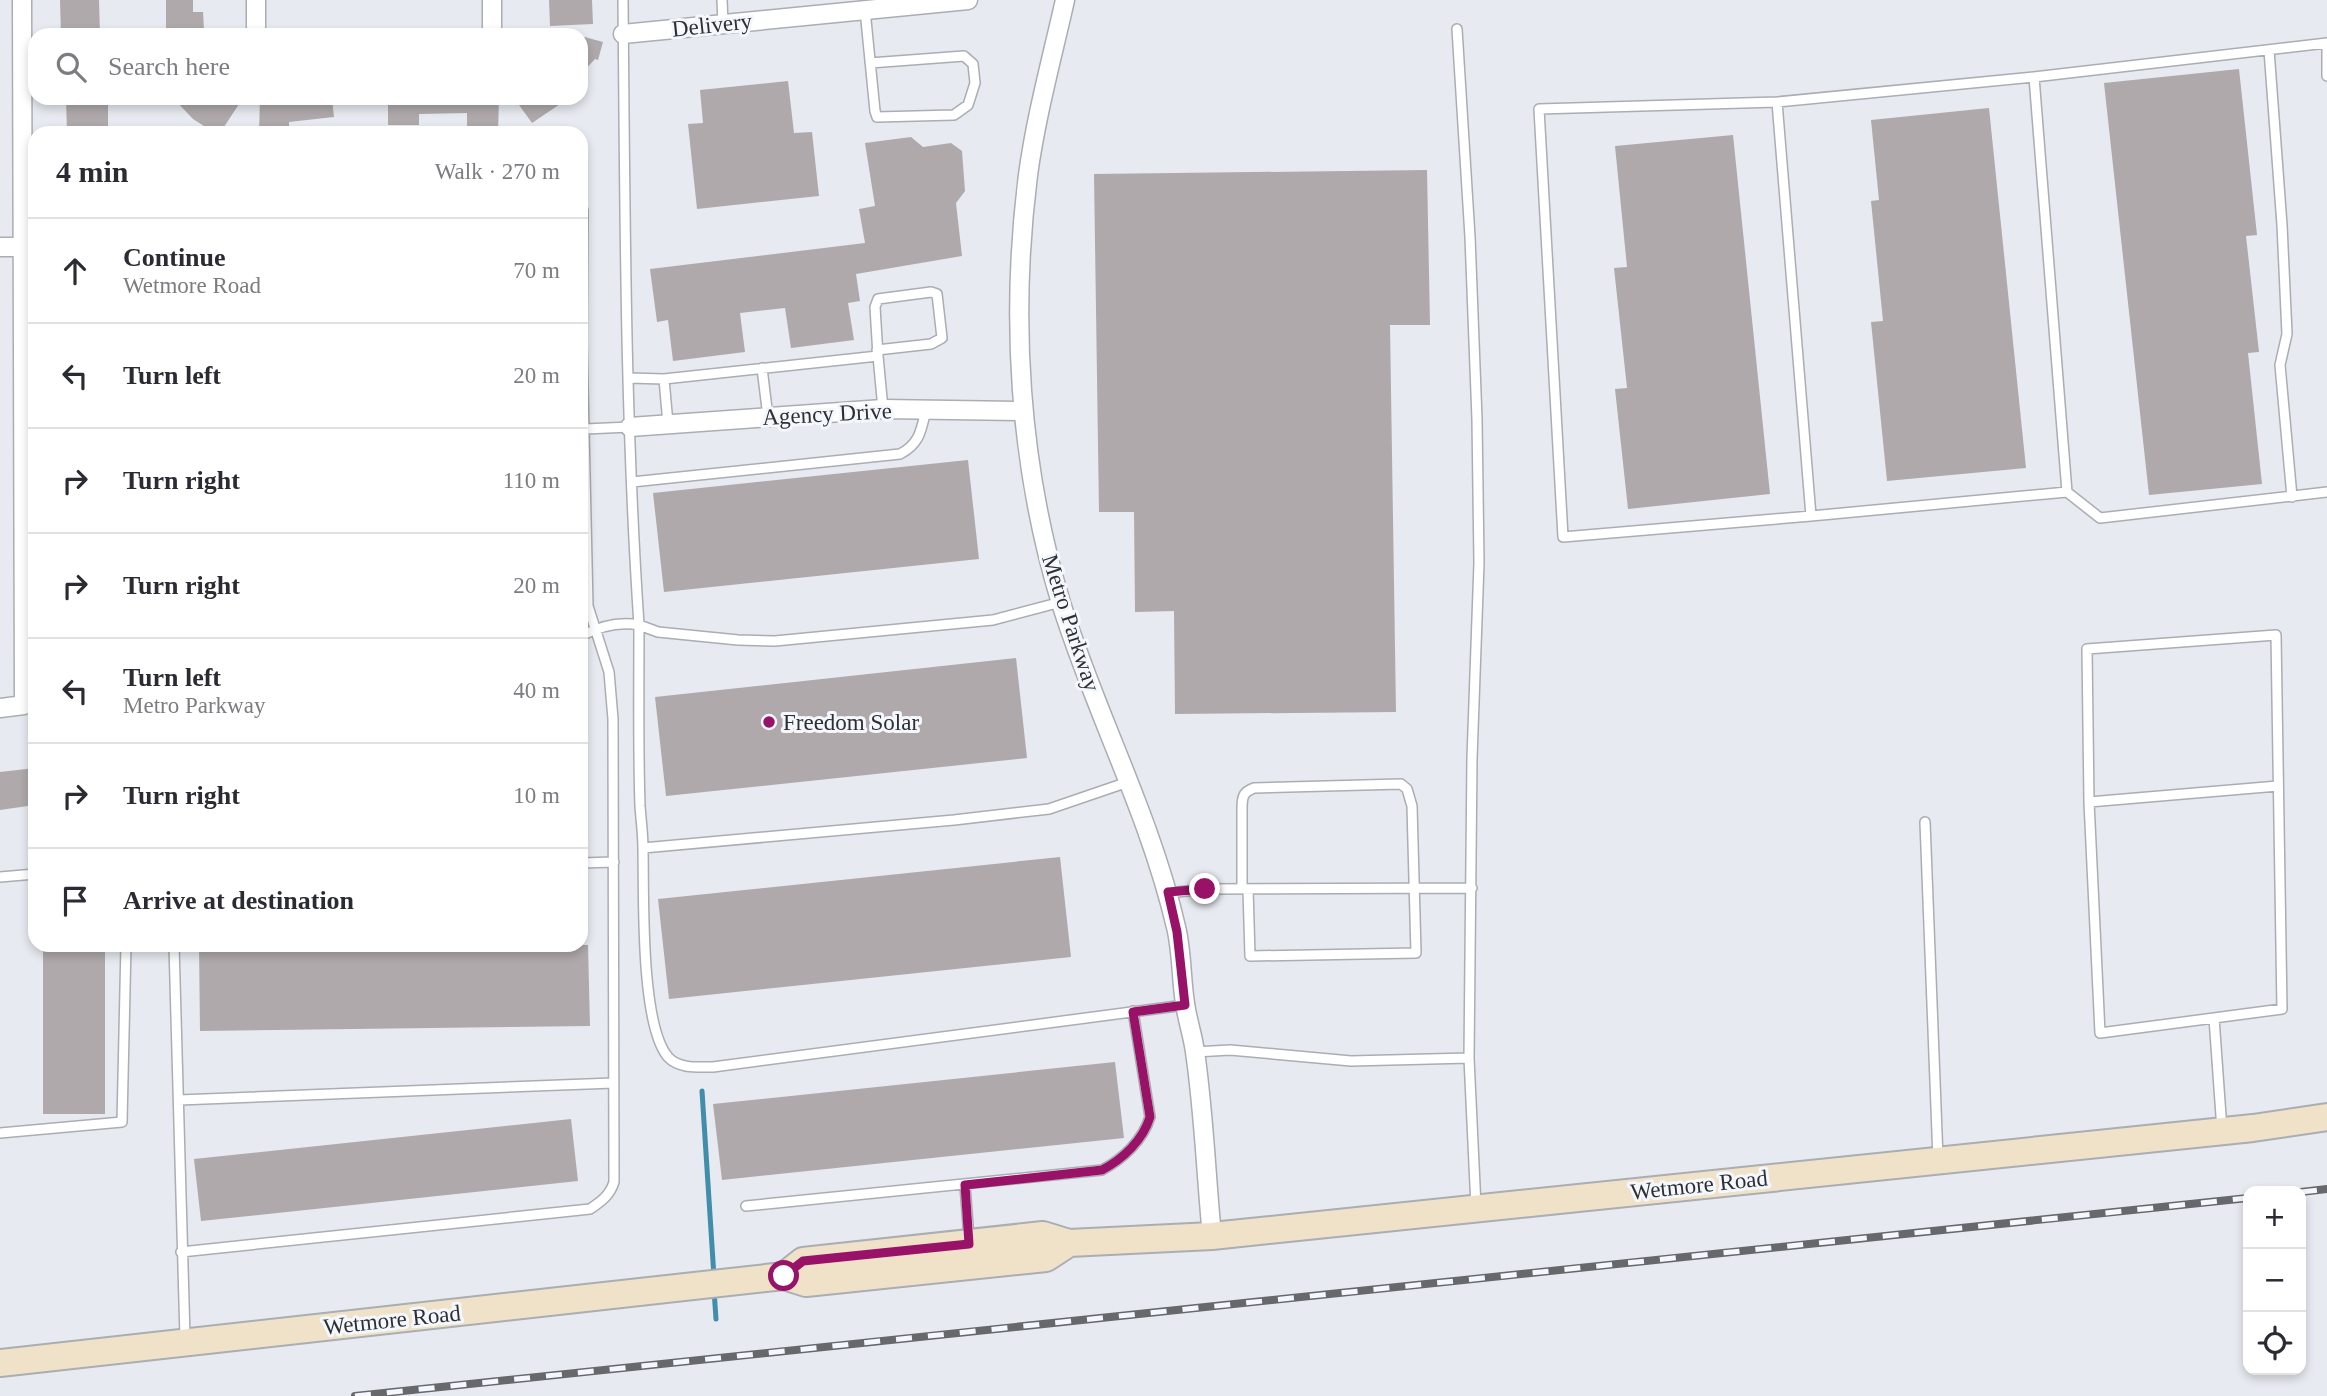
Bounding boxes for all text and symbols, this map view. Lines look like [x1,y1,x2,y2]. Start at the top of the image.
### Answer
street label: Delivery [671,8,754,42]
search box [28,28,588,105]
icon: search [52,48,90,86]
text: Search here [108,52,230,81]
text: 4 min [56,155,129,188]
text: Walk · 270 m [435,159,560,184]
text: Continue [123,243,226,272]
icon: ahead [56,252,94,290]
text: 70 m [513,258,560,283]
text: Wetmore Road [123,273,261,298]
icon: left [56,357,94,395]
text: Turn left [123,361,221,390]
text: 20 m [513,363,560,388]
street label: Agency Drive [762,398,892,430]
icon: right [56,462,94,500]
text: Turn right [123,466,240,495]
text: 110 m [503,468,560,493]
street label: Metro Parkway [1037,551,1105,695]
icon: right [56,567,94,605]
text: Turn right [123,571,240,600]
text: 20 m [513,573,560,598]
text: Turn left [123,663,221,692]
icon: left [56,672,94,710]
text: 40 m [513,678,560,703]
text: Metro Parkway [123,693,265,718]
place label: Freedom Solar [783,710,919,735]
marker: Freedom Solar [761,714,777,730]
icon: right [56,777,94,815]
text: Turn right [123,781,240,810]
text: 10 m [513,783,560,808]
route end [1189,873,1220,904]
icon: arrive [56,882,94,920]
text: Arrive at destination [123,886,354,915]
street label: Wetmore Road [1629,1165,1769,1205]
map controls [2243,1186,2306,1375]
button: + [2243,1186,2306,1249]
button: − [2243,1249,2306,1312]
route start [768,1260,799,1291]
street label: Wetmore Road [322,1300,462,1340]
button: locate [2243,1312,2306,1375]

